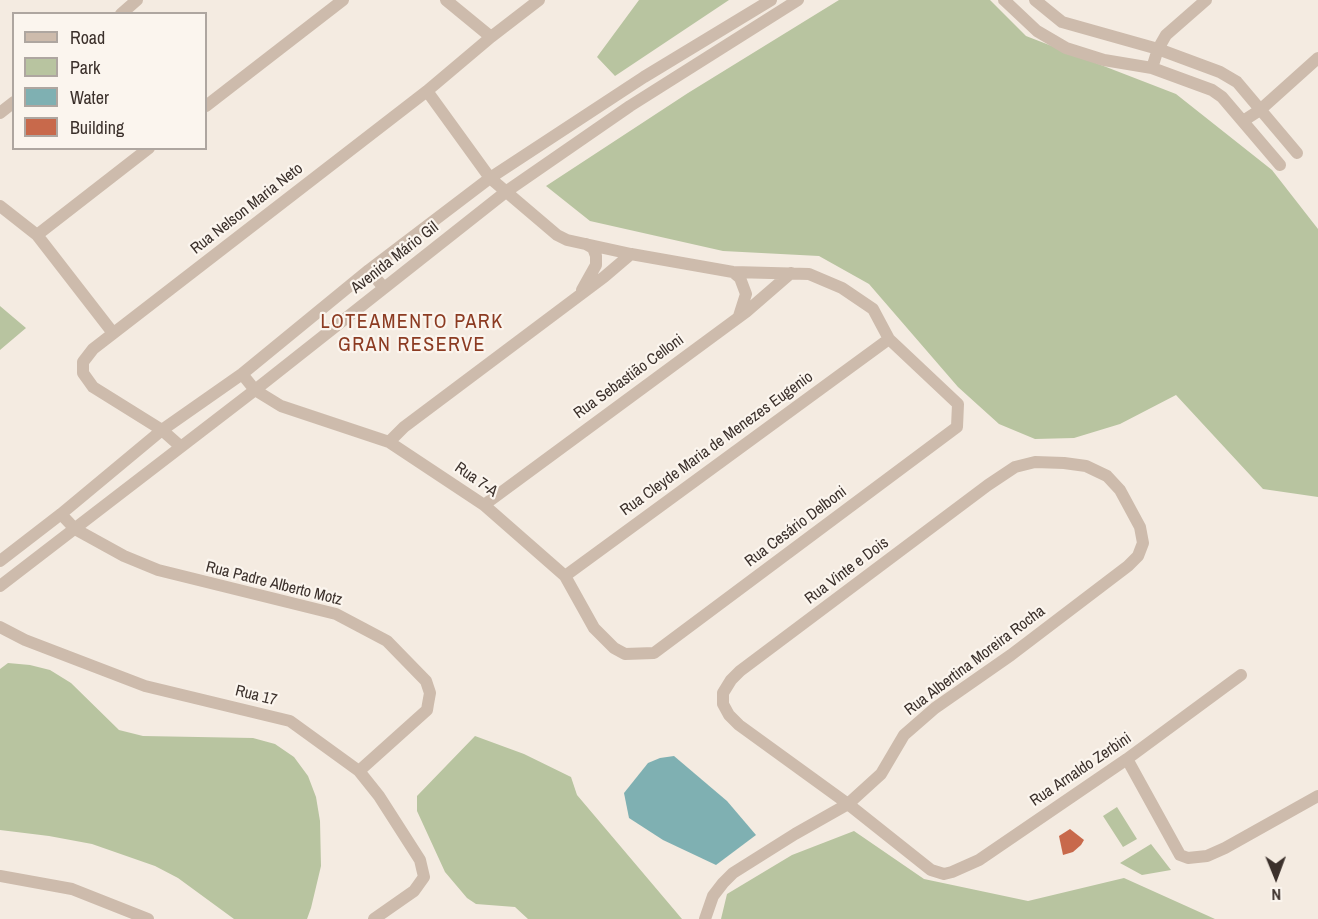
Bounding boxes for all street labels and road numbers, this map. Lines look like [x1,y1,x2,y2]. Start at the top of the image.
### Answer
street label: Rua Nelson Maria Neto [187,159,307,259]
street label: Avenida Mário Gil [348,218,442,298]
street label: Rua Sebastião Celloni [570,331,688,423]
street label: Rua Cleyde Maria de Menezes Eugenio [617,368,817,520]
street label: Rua 7-A [451,458,501,502]
street label: Rua Cesário Delboni [741,482,851,572]
street label: Rua Vinte e Dois [801,533,893,609]
street label: Rua Padre Alberto Motz [204,558,344,610]
street label: Rua Albertina Moreira Rocha [901,602,1049,720]
street label: Rua 17 [233,682,279,710]
street label: Rua Arnaldo Zerbini [1027,729,1135,811]

